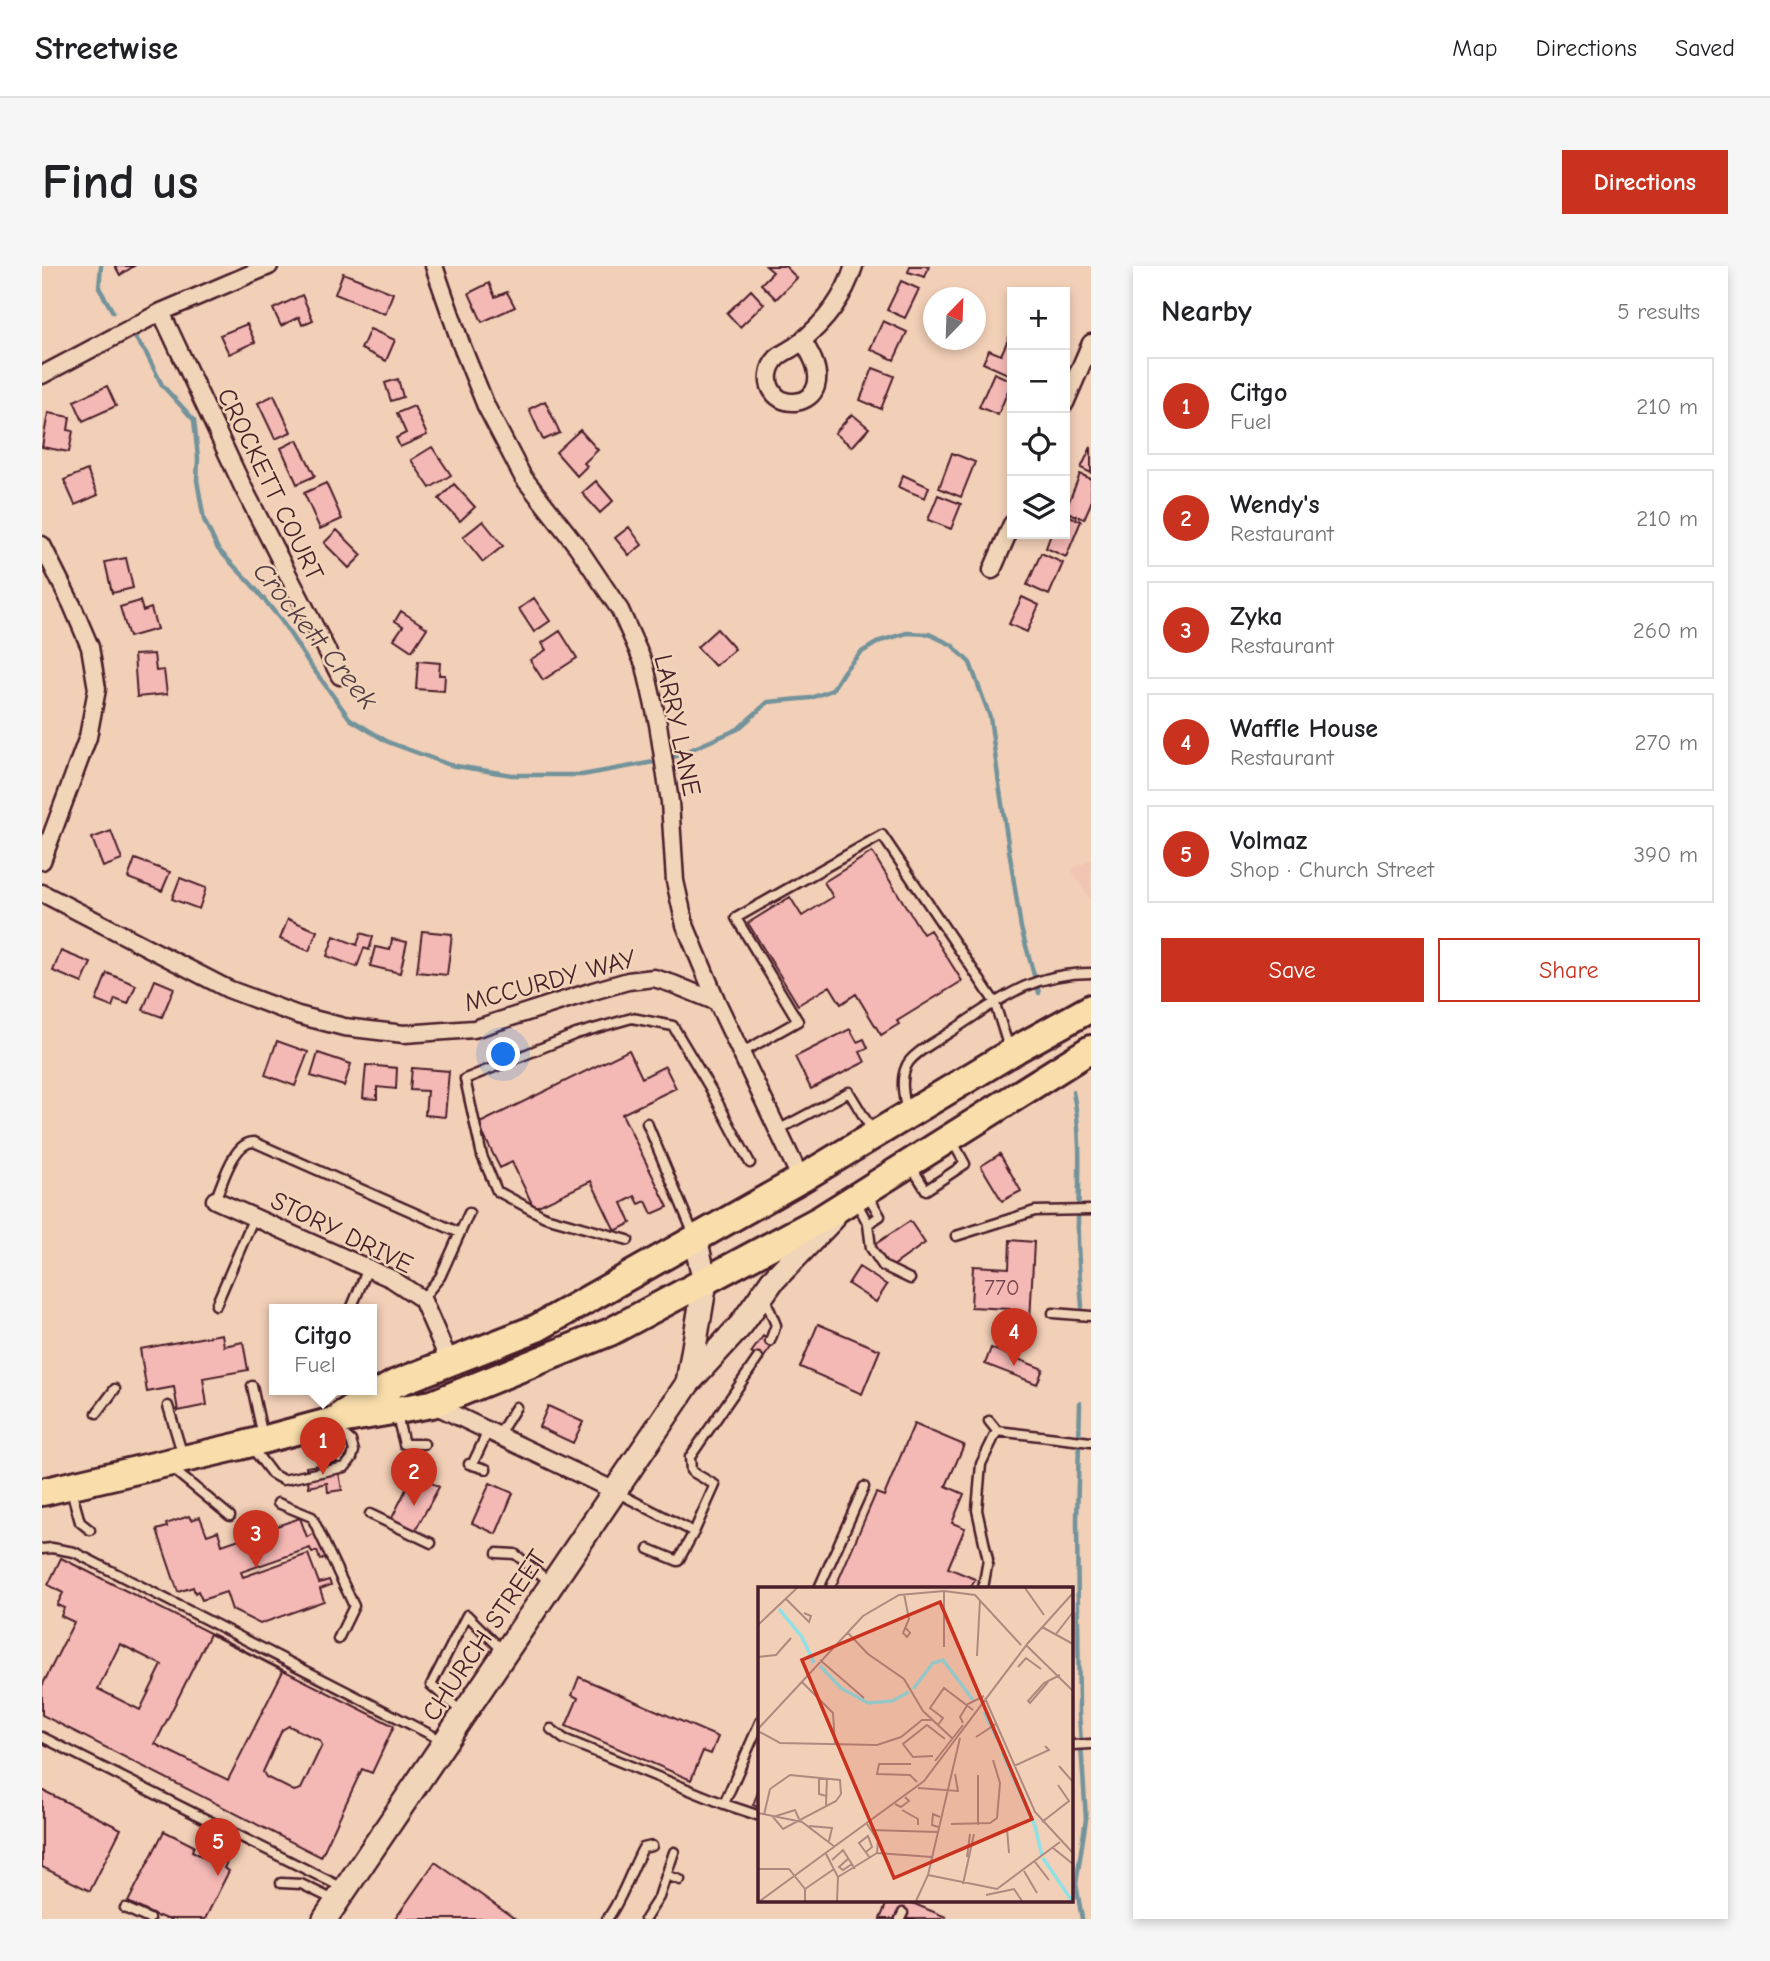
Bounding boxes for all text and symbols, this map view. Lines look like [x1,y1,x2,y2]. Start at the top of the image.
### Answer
text: Streetwise [35,29,178,67]
text: Map [1452,34,1498,62]
text: Directions [1536,34,1637,62]
text: Saved [1675,34,1735,62]
button: Directions [1562,150,1728,214]
text: Find us [42,154,198,210]
north arrow [923,287,986,350]
map controls [1007,287,1070,539]
button: + [1007,287,1070,350]
text: Nearby [1161,294,1252,329]
text: 5 results [1617,298,1700,325]
button: − [1007,350,1070,413]
text: Citgo [1230,378,1288,408]
street label: CROCKETT COURT [210,383,330,586]
text: 1 [1181,393,1191,420]
text: 210 m [1636,393,1698,420]
text: Fuel [1230,408,1272,435]
button: locate [1007,413,1070,476]
button: layers [1007,476,1070,539]
text: Wendy's [1230,490,1320,520]
text: 2 [1180,505,1192,532]
text: 210 m [1636,505,1698,532]
text: Restaurant [1230,520,1334,547]
water label: Crockett Creek [246,556,384,716]
text: Zyka [1230,602,1282,632]
text: 3 [1180,617,1192,644]
text: 260 m [1633,617,1698,644]
text: Restaurant [1230,632,1334,659]
street label: LARRY LANE [647,652,707,799]
text: Waffle House [1230,714,1378,744]
text: 4 [1181,729,1191,756]
text: 270 m [1634,729,1698,756]
text: Restaurant [1230,744,1334,771]
text: Volmaz [1230,826,1307,856]
text: 5 [1180,841,1192,868]
text: 390 m [1633,841,1698,868]
text: Shop · Church Street [1230,856,1434,883]
button: Save [1161,938,1424,1002]
button: Share [1438,938,1700,1002]
street label: MCCURDY WAY [461,943,640,1018]
your location [486,1037,520,1071]
street label: STORY DRIVE [266,1186,418,1280]
house number: 770 [984,1274,1020,1301]
popup [269,1304,377,1395]
pin: 4 [991,1308,1037,1366]
text: Citgo [294,1321,352,1351]
text: Fuel [294,1351,336,1378]
pin: 1 [300,1417,346,1475]
pin: 2 [391,1448,437,1506]
pin: 3 [233,1510,279,1568]
street label: CHURCH STREET [416,1544,553,1727]
inset map [758,1587,1074,1902]
pin: 5 [195,1818,241,1876]

